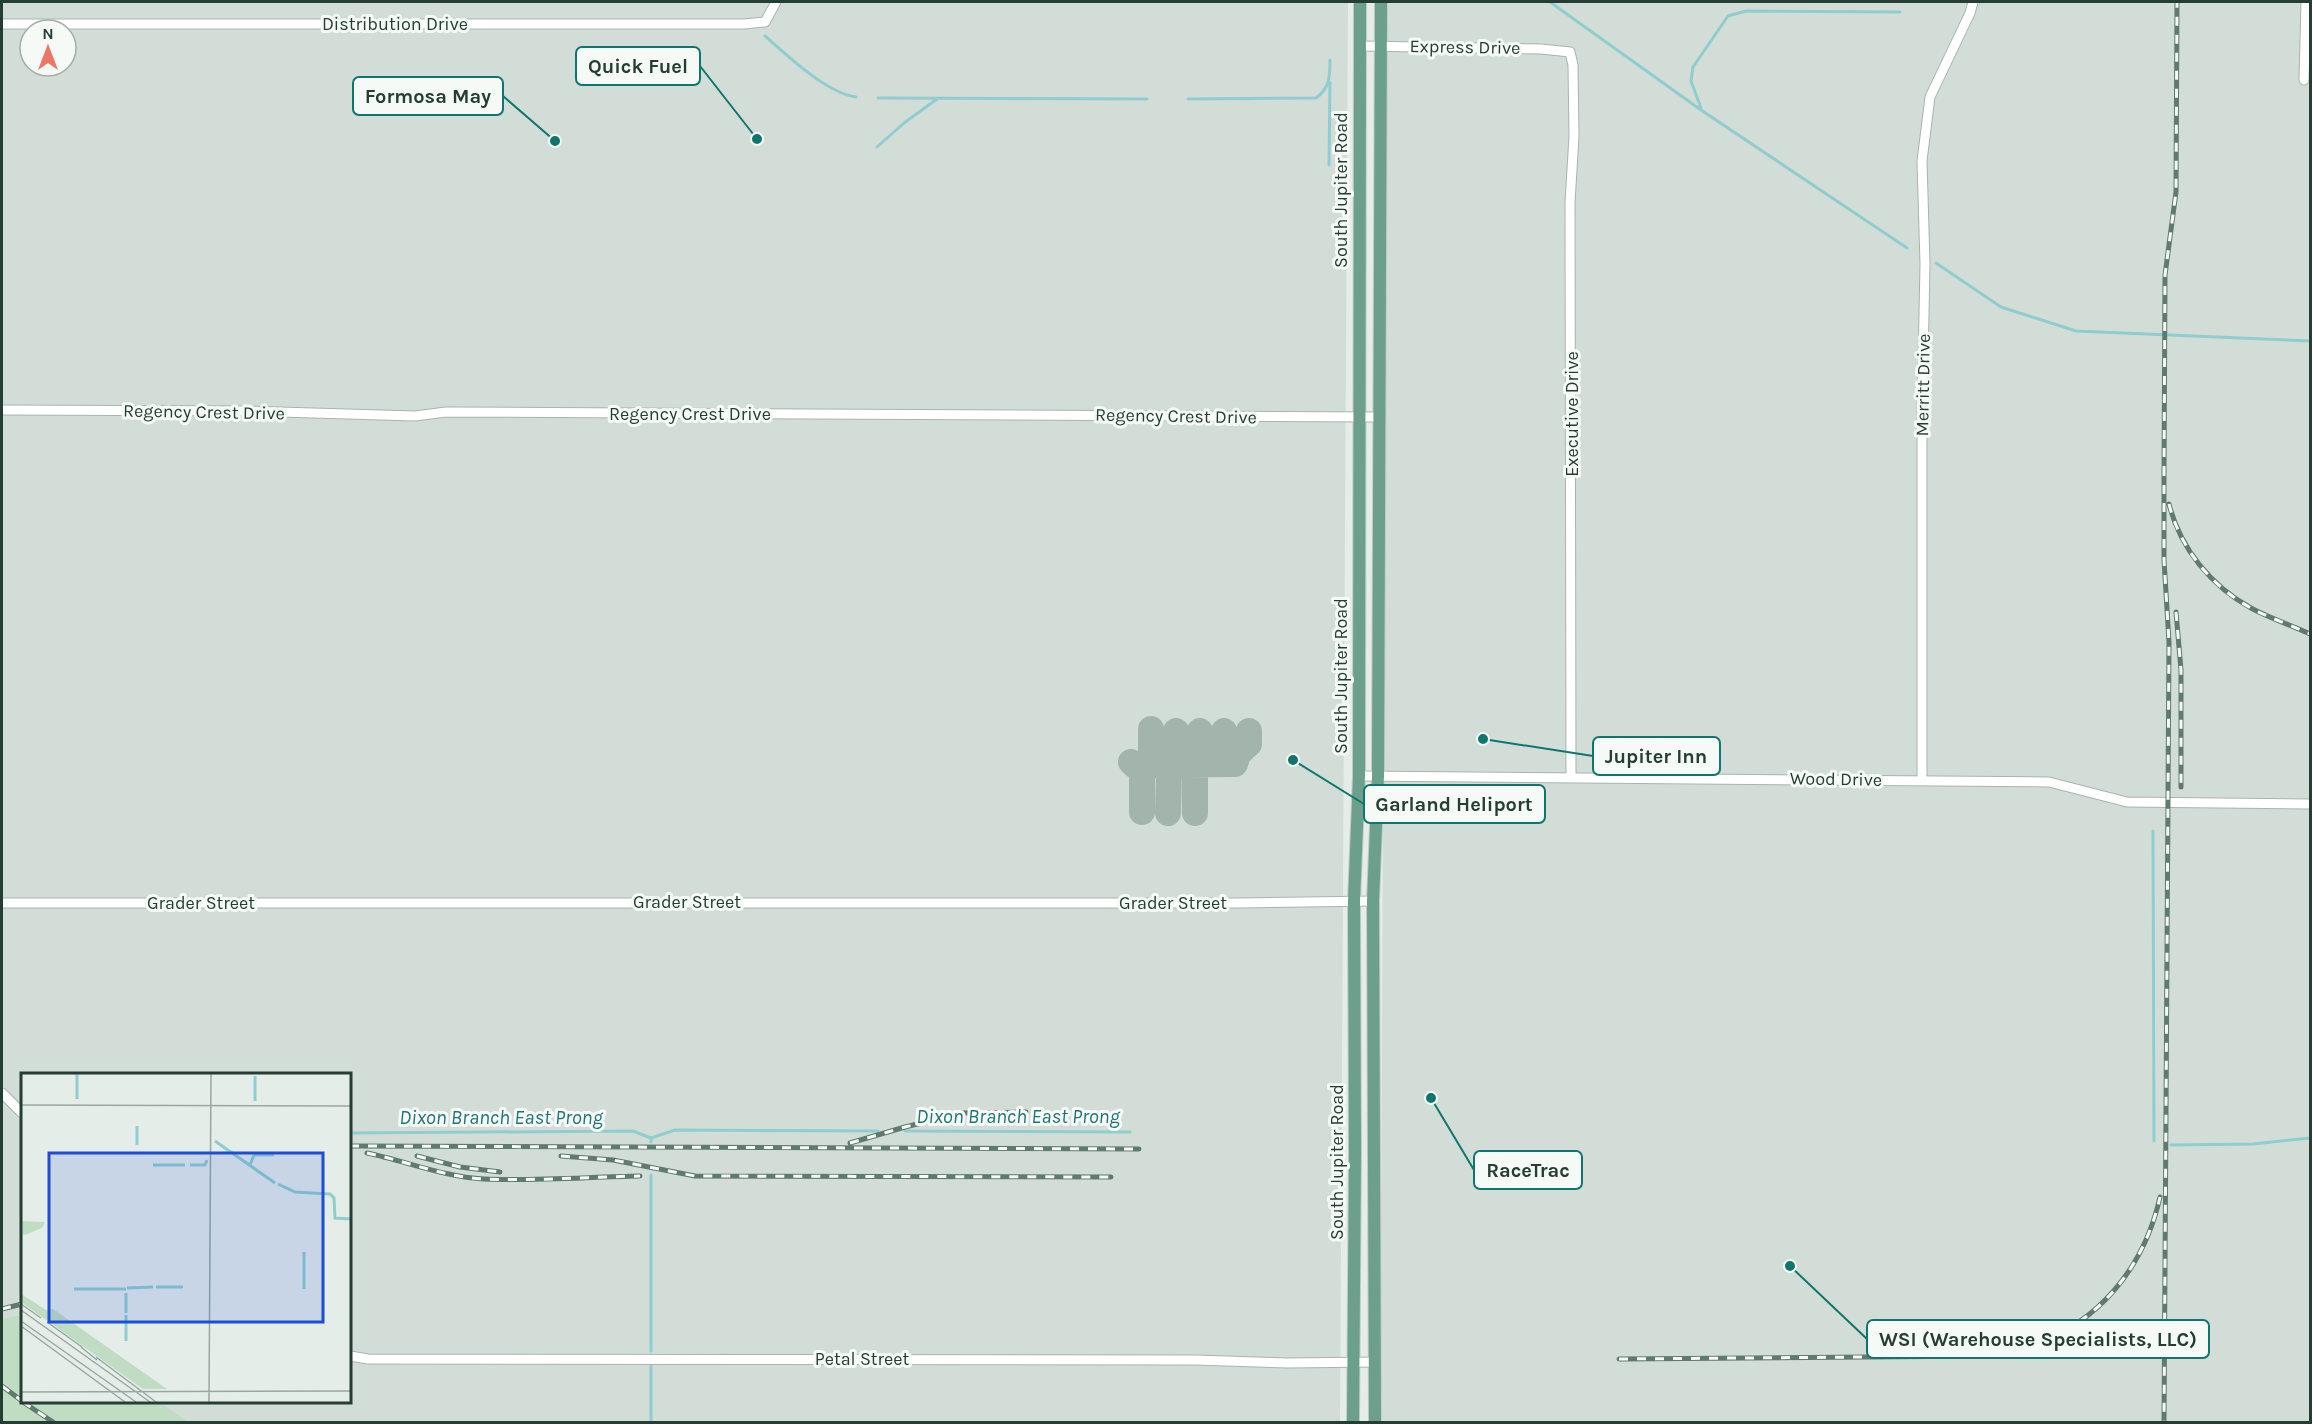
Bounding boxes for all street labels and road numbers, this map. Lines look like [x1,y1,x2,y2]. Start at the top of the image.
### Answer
street label: Distribution Drive [322,13,468,35]
street label: Express Drive [1409,35,1521,59]
street label: South Jupiter Road [1330,112,1352,268]
street label: Merritt Drive [1911,333,1935,437]
street label: Executive Drive [1561,351,1583,477]
street label: Regency Crest Drive [123,400,285,424]
street label: Regency Crest Drive [609,403,771,425]
street label: Regency Crest Drive [1095,404,1257,428]
street label: South Jupiter Road [1330,598,1352,754]
street label: Wood Drive [1790,767,1882,791]
street label: Grader Street [633,891,741,913]
street label: Grader Street [147,892,255,914]
street label: Grader Street [1119,892,1227,914]
street label: South Jupiter Road [1326,1084,1348,1240]
street label: Petal Street [815,1348,910,1370]

